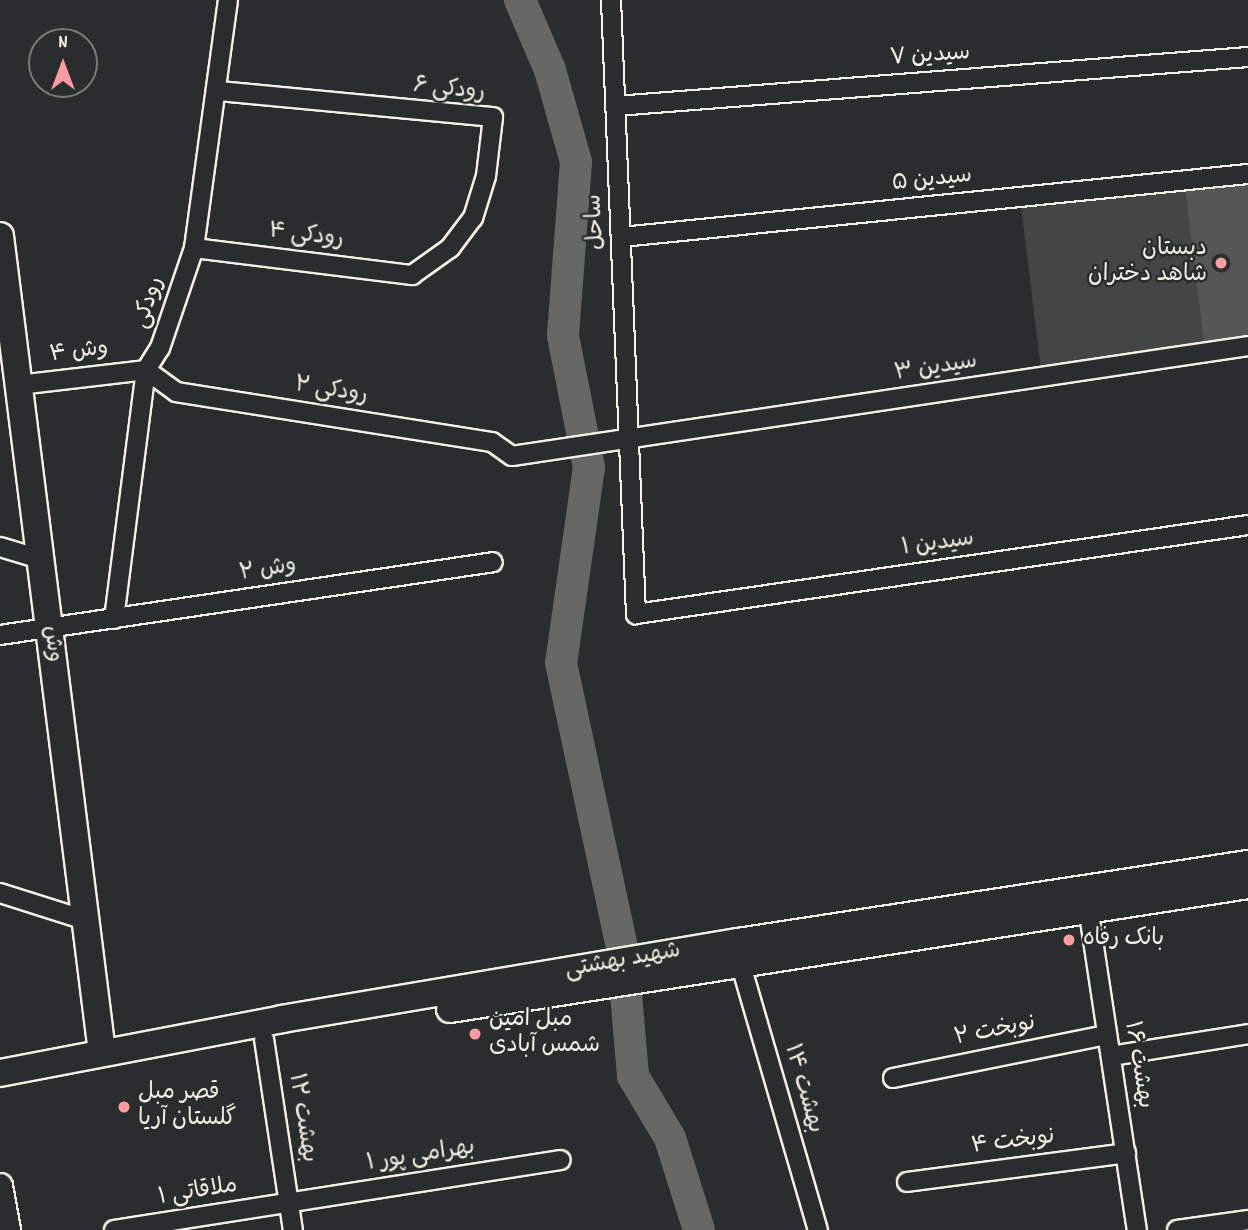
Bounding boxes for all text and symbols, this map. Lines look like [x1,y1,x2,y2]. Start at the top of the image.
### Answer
north arrow [28,28,98,98]
text: N [58,30,68,57]
street label: سیدین ۷ [889,40,971,74]
street label: رودکی ۶ [412,74,486,108]
street label: سیدین ۵ [891,163,973,199]
street label: ساحل [582,193,612,251]
street label: رودکی ۴ [267,219,345,255]
place label: دبستان شاهد دختران [1088,236,1207,290]
marker: دبستان شاهد دختران [1213,255,1229,271]
street label: رودکی [128,273,172,333]
street label: وش ۴ [48,336,110,370]
street label: سیدین ۳ [893,349,979,389]
street label: رودکی ۲ [292,373,370,411]
street label: سیدین ۱ [900,526,976,564]
street label: وش ۲ [238,553,298,589]
street label: وش [35,624,67,664]
place label: بانک رفاه [1083,926,1164,954]
marker: بانک رفاه [1061,932,1077,948]
street label: شهید بهشتی [563,938,683,986]
place label: مبل امین شمس آبادی [489,1007,600,1061]
street label: ۲ نوبخت [952,1011,1038,1053]
street label: ۱۶ بهشت [1116,1019,1158,1111]
marker: مبل امین شمس آبادی [467,1026,483,1042]
street label: بهشت ۱۴ [776,1041,828,1137]
street label: ۱۲ بهشت [280,1071,322,1165]
place label: قصر مبل گلستان آریا [138,1080,236,1134]
marker: قصر مبل گلستان آریا [116,1099,132,1115]
street label: ۴ نوبخت [970,1124,1056,1162]
street label: ۱ بهرامی پور [365,1135,477,1179]
street label: ملاقاتی ۱ [156,1173,240,1213]

